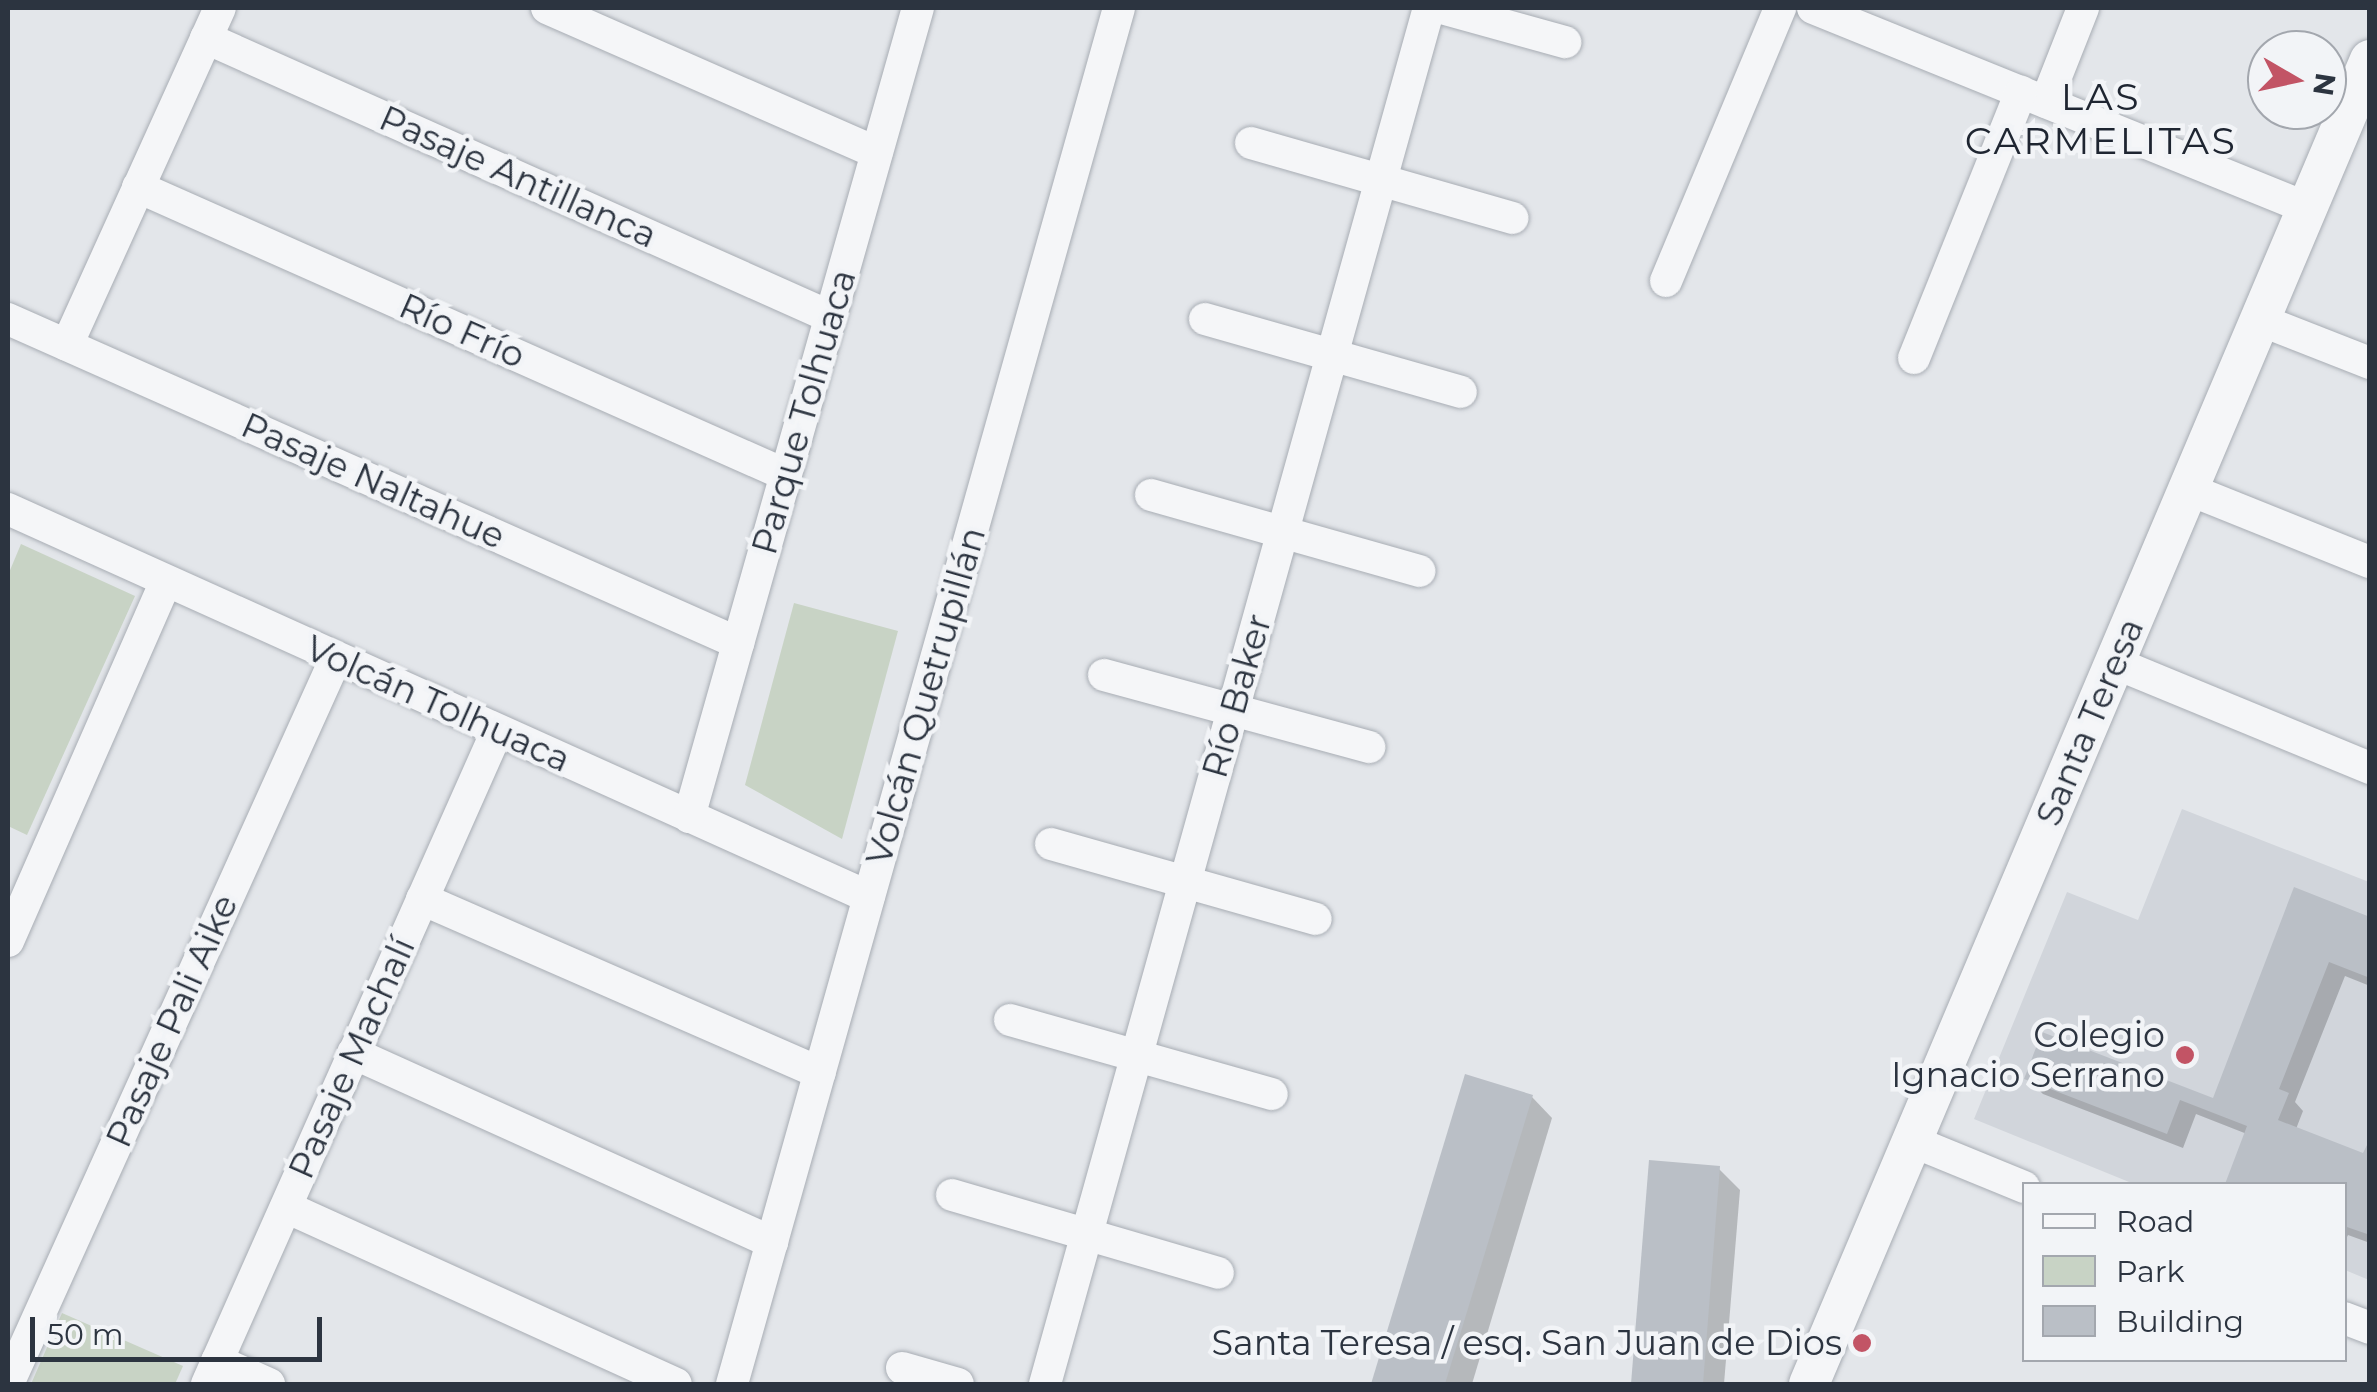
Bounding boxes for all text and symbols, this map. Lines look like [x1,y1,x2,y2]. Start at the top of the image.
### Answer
north arrow [2247,30,2347,130]
text: N [2306,71,2343,98]
district label: LAS CARMELITAS [1965,74,2237,163]
street label: Pasaje Antillanca [373,97,663,257]
street label: Parque Tolhuaca [743,265,865,559]
street label: Río Frío [393,285,531,377]
street label: Pasaje Naltahue [235,404,511,558]
street label: Volcán Quetrupillán [858,522,994,870]
street label: Río Baker [1194,609,1280,783]
street label: Santa Teresa [2028,612,2152,832]
street label: Volcán Tolhuaca [299,627,577,781]
street label: Pasaje Pali Aike [98,888,246,1154]
street label: Pasaje Machalí [280,931,424,1185]
place label: Colegio Ignacio Serrano [1891,1014,2165,1096]
marker: Colegio Ignacio Serrano [2174,1044,2196,1066]
legend [2022,1182,2347,1362]
text: Road [2116,1203,2194,1240]
text: Park [2116,1253,2185,1290]
scale bar [35,1297,328,1359]
text: Building [2116,1303,2244,1340]
text: 50 m [47,1316,124,1353]
place label: Santa Teresa / esq. San Juan de Dios [1212,1322,1842,1364]
marker: Santa Teresa / esq. San Juan de Dios [1851,1332,1873,1354]

